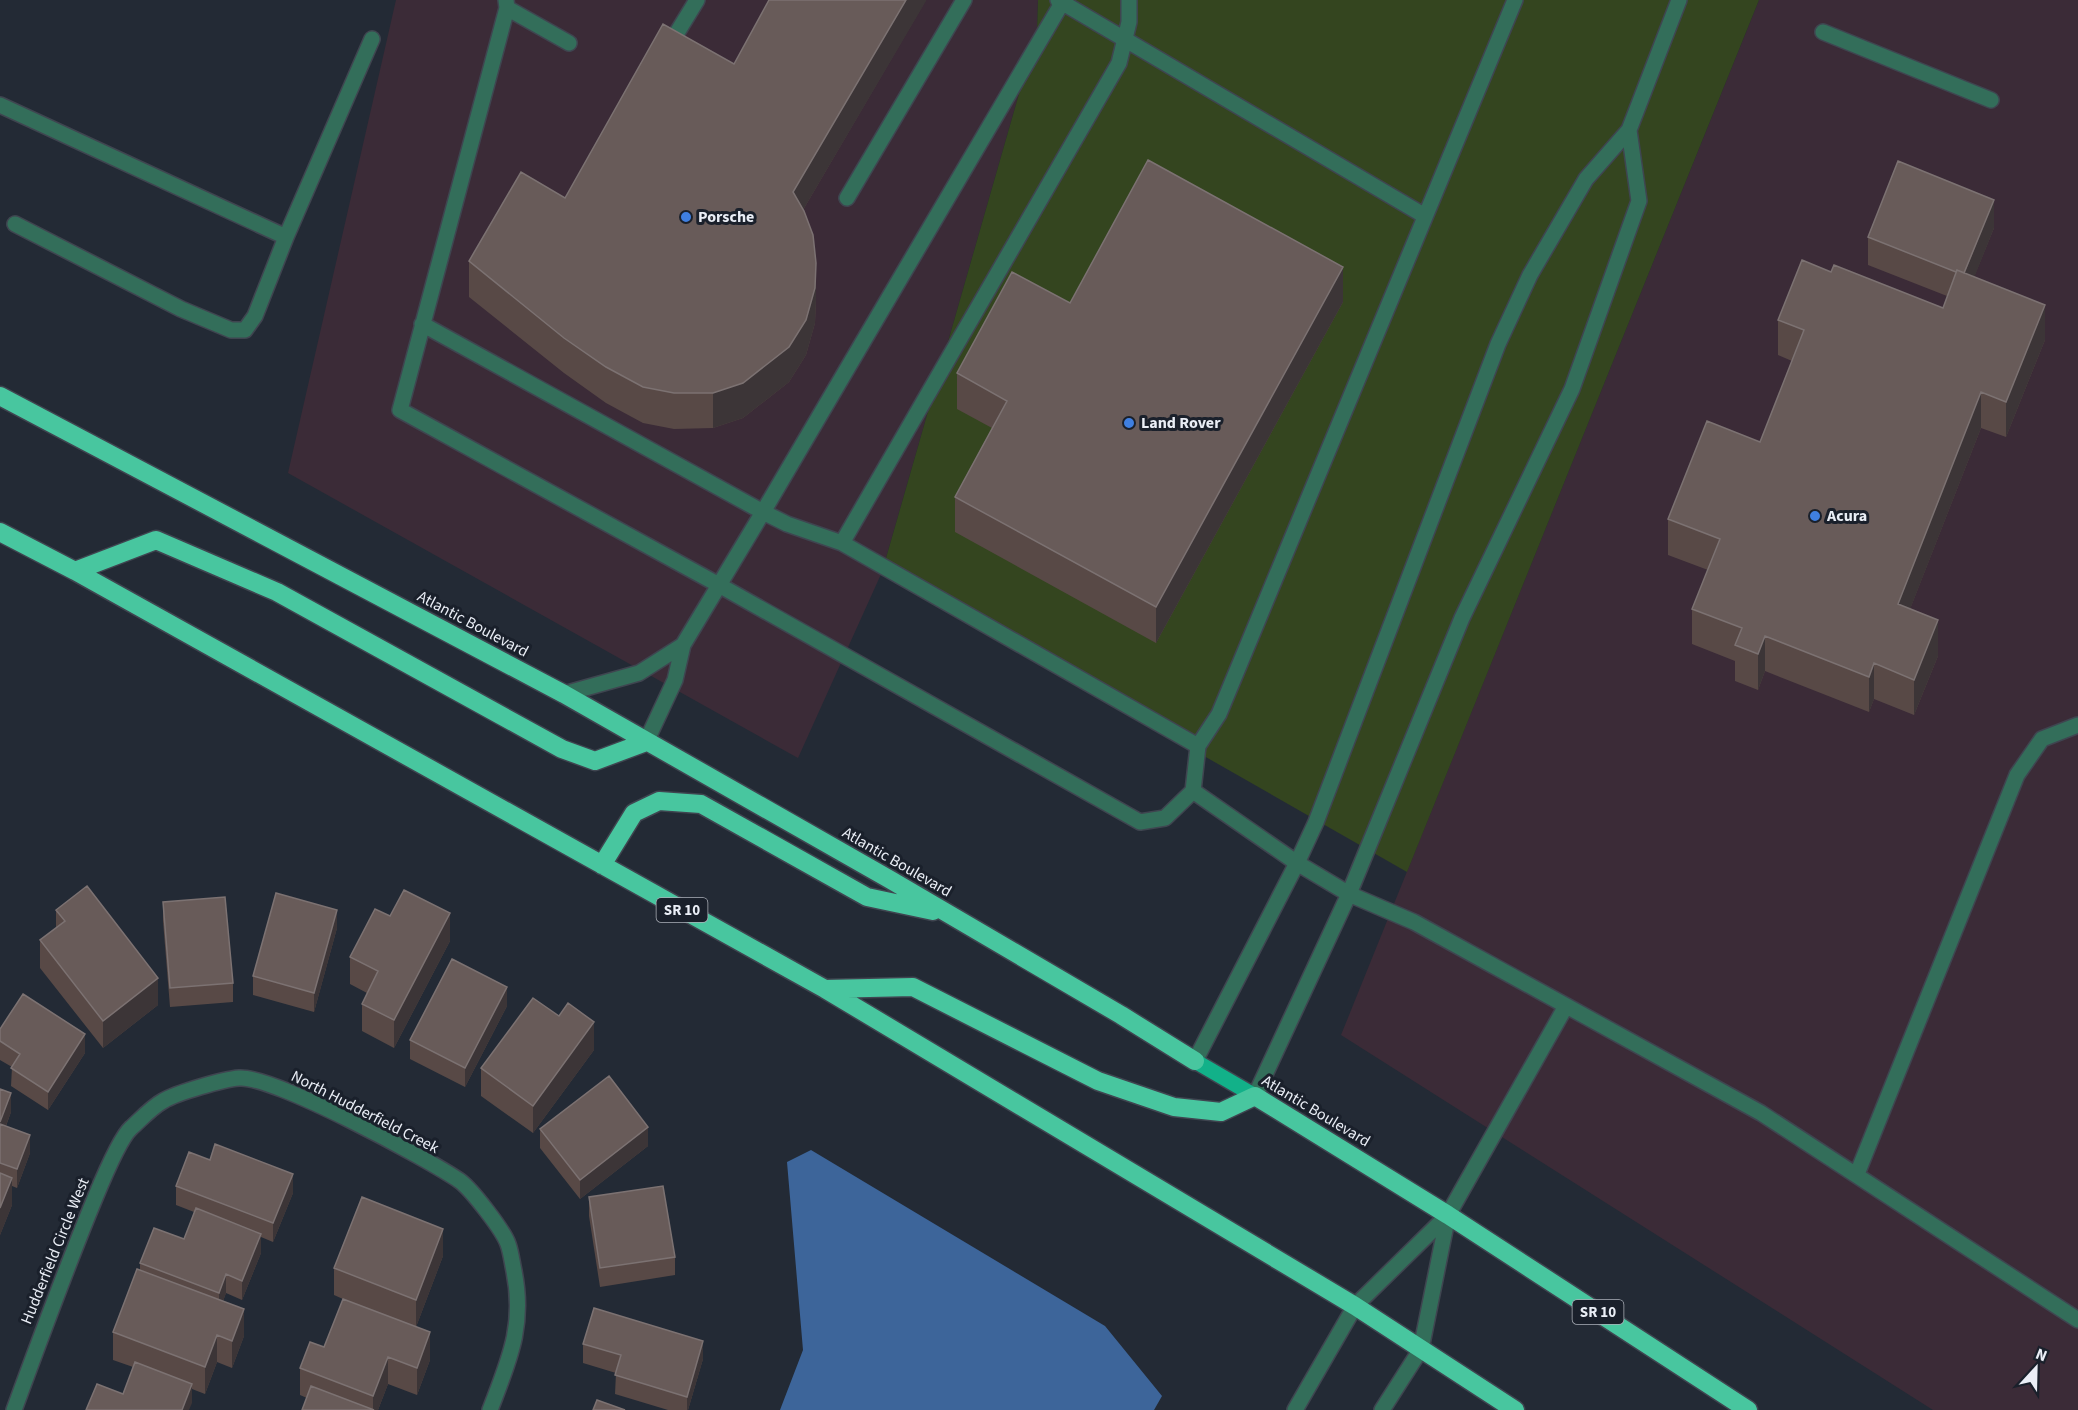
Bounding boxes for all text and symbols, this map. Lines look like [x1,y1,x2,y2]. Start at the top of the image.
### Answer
place label: Porsche [698,206,754,228]
marker: Porsche [679,210,693,224]
place label: Land Rover [1141,412,1221,434]
marker: Land Rover [1122,416,1136,430]
place label: Acura [1826,505,1867,527]
marker: Acura [1808,509,1822,523]
street label: Atlantic Boulevard [414,585,532,663]
street label: Atlantic Boulevard [838,822,956,902]
road number: SR 10 [656,898,708,922]
street label: North Hudderfield Creek [287,1065,443,1159]
street label: Atlantic Boulevard [1258,1070,1374,1152]
street label: Hudderfield Circle West [16,1174,95,1328]
road number: SR 10 [1572,1300,1624,1324]
north arrow [2006,1338,2066,1398]
text: N [2032,1343,2050,1367]

